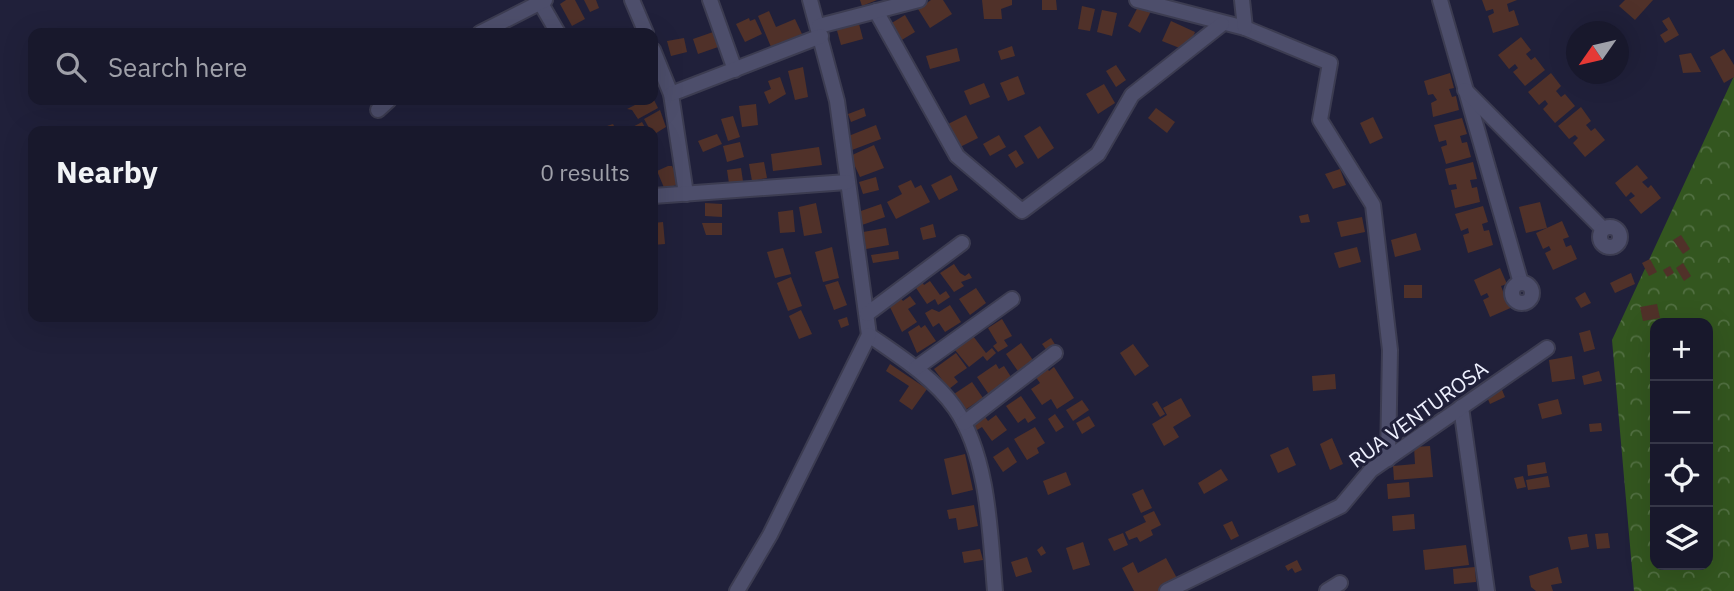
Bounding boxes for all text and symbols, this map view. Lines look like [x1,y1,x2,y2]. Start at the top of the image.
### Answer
north arrow [1566,21,1629,84]
search box [28,28,658,105]
icon: search [52,48,90,86]
text: Search here [108,50,247,84]
text: Nearby [56,152,158,191]
text: 0 results [540,157,630,187]
map controls [1650,318,1713,570]
button: + [1650,318,1713,381]
street label: RUA VENTUROSA [1343,354,1493,474]
button: − [1650,381,1713,444]
button: locate [1650,444,1713,507]
button: layers [1650,507,1713,570]

